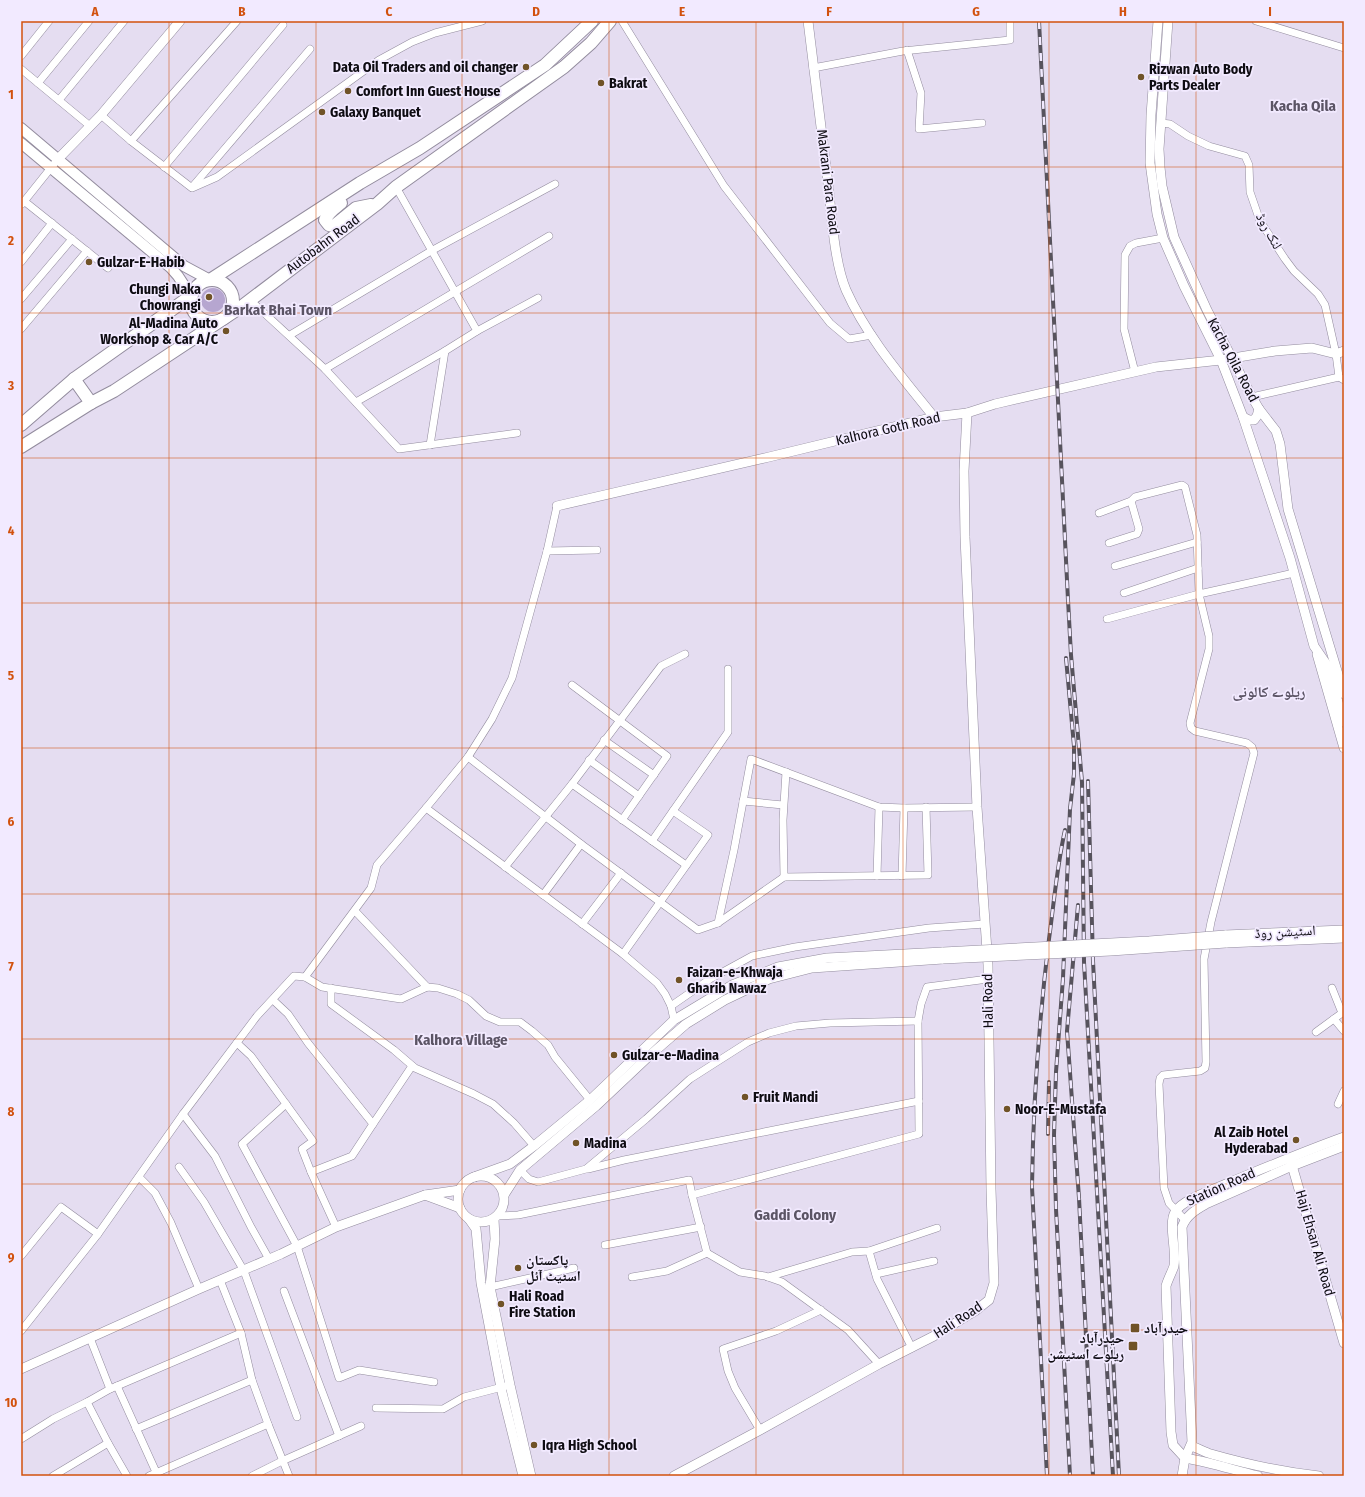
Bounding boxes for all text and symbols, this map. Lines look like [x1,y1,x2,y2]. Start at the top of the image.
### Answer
text: A [90,4,99,19]
text: B [238,4,246,19]
text: C [386,4,393,19]
text: D [532,4,540,19]
text: E [679,4,685,19]
text: F [826,4,832,19]
text: G [972,4,980,19]
text: H [1119,4,1127,19]
text: I [1268,4,1272,19]
place label: Data Oil Traders and oil changer [333,59,519,76]
place label: Rizwan Auto Body Parts Dealer [1149,61,1253,94]
marker: Data Oil Traders and oil changer [521,62,531,72]
marker: Rizwan Auto Body Parts Dealer [1136,72,1146,82]
place label: Bakrat [609,75,649,92]
marker: Bakrat [596,78,606,88]
place label: Comfort Inn Guest House [356,83,500,100]
marker: Comfort Inn Guest House [343,86,353,96]
text: 1 [8,87,14,102]
district label: Kacha Qila [1270,97,1336,115]
place label: Galaxy Banquet [330,104,422,121]
marker: Galaxy Banquet [317,107,327,117]
street label: Makrani Para Road [813,128,843,236]
street label: لنک روڈ [1252,210,1286,252]
street label: Autobahn Road [283,211,363,277]
text: 2 [7,233,14,248]
place label: Gulzar-E-Habib [97,254,185,271]
marker: Gulzar-E-Habib [84,257,94,267]
place label: Chungi Naka Chowrangi [129,281,201,314]
marker: Chungi Naka Chowrangi [204,292,214,302]
district label: Barkat Bhai Town [224,301,332,319]
place label: Al-Madina Auto Workshop & Car A/C [100,315,219,348]
street label: Kacha Qila Road [1204,315,1262,405]
marker: Al-Madina Auto Workshop & Car A/C [221,326,231,336]
text: 3 [7,378,14,393]
street label: Kalhora Goth Road [834,409,942,449]
text: 4 [8,523,15,538]
text: 5 [8,668,14,683]
district label: ریلوے کالونی [1232,683,1306,701]
text: 6 [8,814,15,829]
street label: اسٹیشن روڈ [1254,922,1316,942]
text: 7 [8,959,14,974]
place label: Faizan-e-Khwaja Gharib Nawaz [687,964,783,997]
street label: Hali Road [979,973,997,1029]
marker: Faizan-e-Khwaja Gharib Nawaz [674,975,684,985]
district label: Kalhora Village [414,1031,508,1049]
place label: Gulzar-e-Madina [622,1047,719,1064]
marker: Gulzar-e-Madina [609,1050,619,1060]
place label: Fruit Mandi [753,1089,819,1106]
marker: Fruit Mandi [740,1092,750,1102]
place label: Noor-E-Mustafa [1015,1101,1106,1118]
text: 8 [8,1104,15,1119]
marker: Noor-E-Mustafa [1002,1104,1012,1114]
place label: Al Zaib Hotel Hyderabad [1213,1124,1288,1157]
place label: Madina [584,1135,627,1152]
marker: Al Zaib Hotel Hyderabad [1291,1135,1301,1145]
marker: Madina [571,1138,581,1148]
street label: Station Road [1184,1164,1258,1210]
street label: Haji Ehsan Ali Road [1292,1188,1338,1298]
district label: Gaddi Colony [754,1206,837,1224]
text: 9 [8,1250,15,1265]
place label: پاکستان اسٹیٹ آئل [526,1252,581,1285]
marker: پاکستان اسٹیٹ آئل [513,1263,523,1273]
place label: Hali Road Fire Station [509,1288,576,1321]
street label: Hali Road [930,1298,986,1342]
marker: Hali Road Fire Station [496,1299,506,1309]
place label: حیدرآباد [1144,1320,1188,1337]
marker: حیدرآباد [1129,1322,1141,1334]
place label: حیدرآباد ریلوے اسٹیشن [1047,1330,1124,1363]
marker: حیدرآباد ریلوے اسٹیشن [1127,1340,1139,1352]
text: 10 [5,1395,17,1410]
place label: Iqra High School [542,1437,637,1454]
marker: Iqra High School [529,1440,539,1450]

